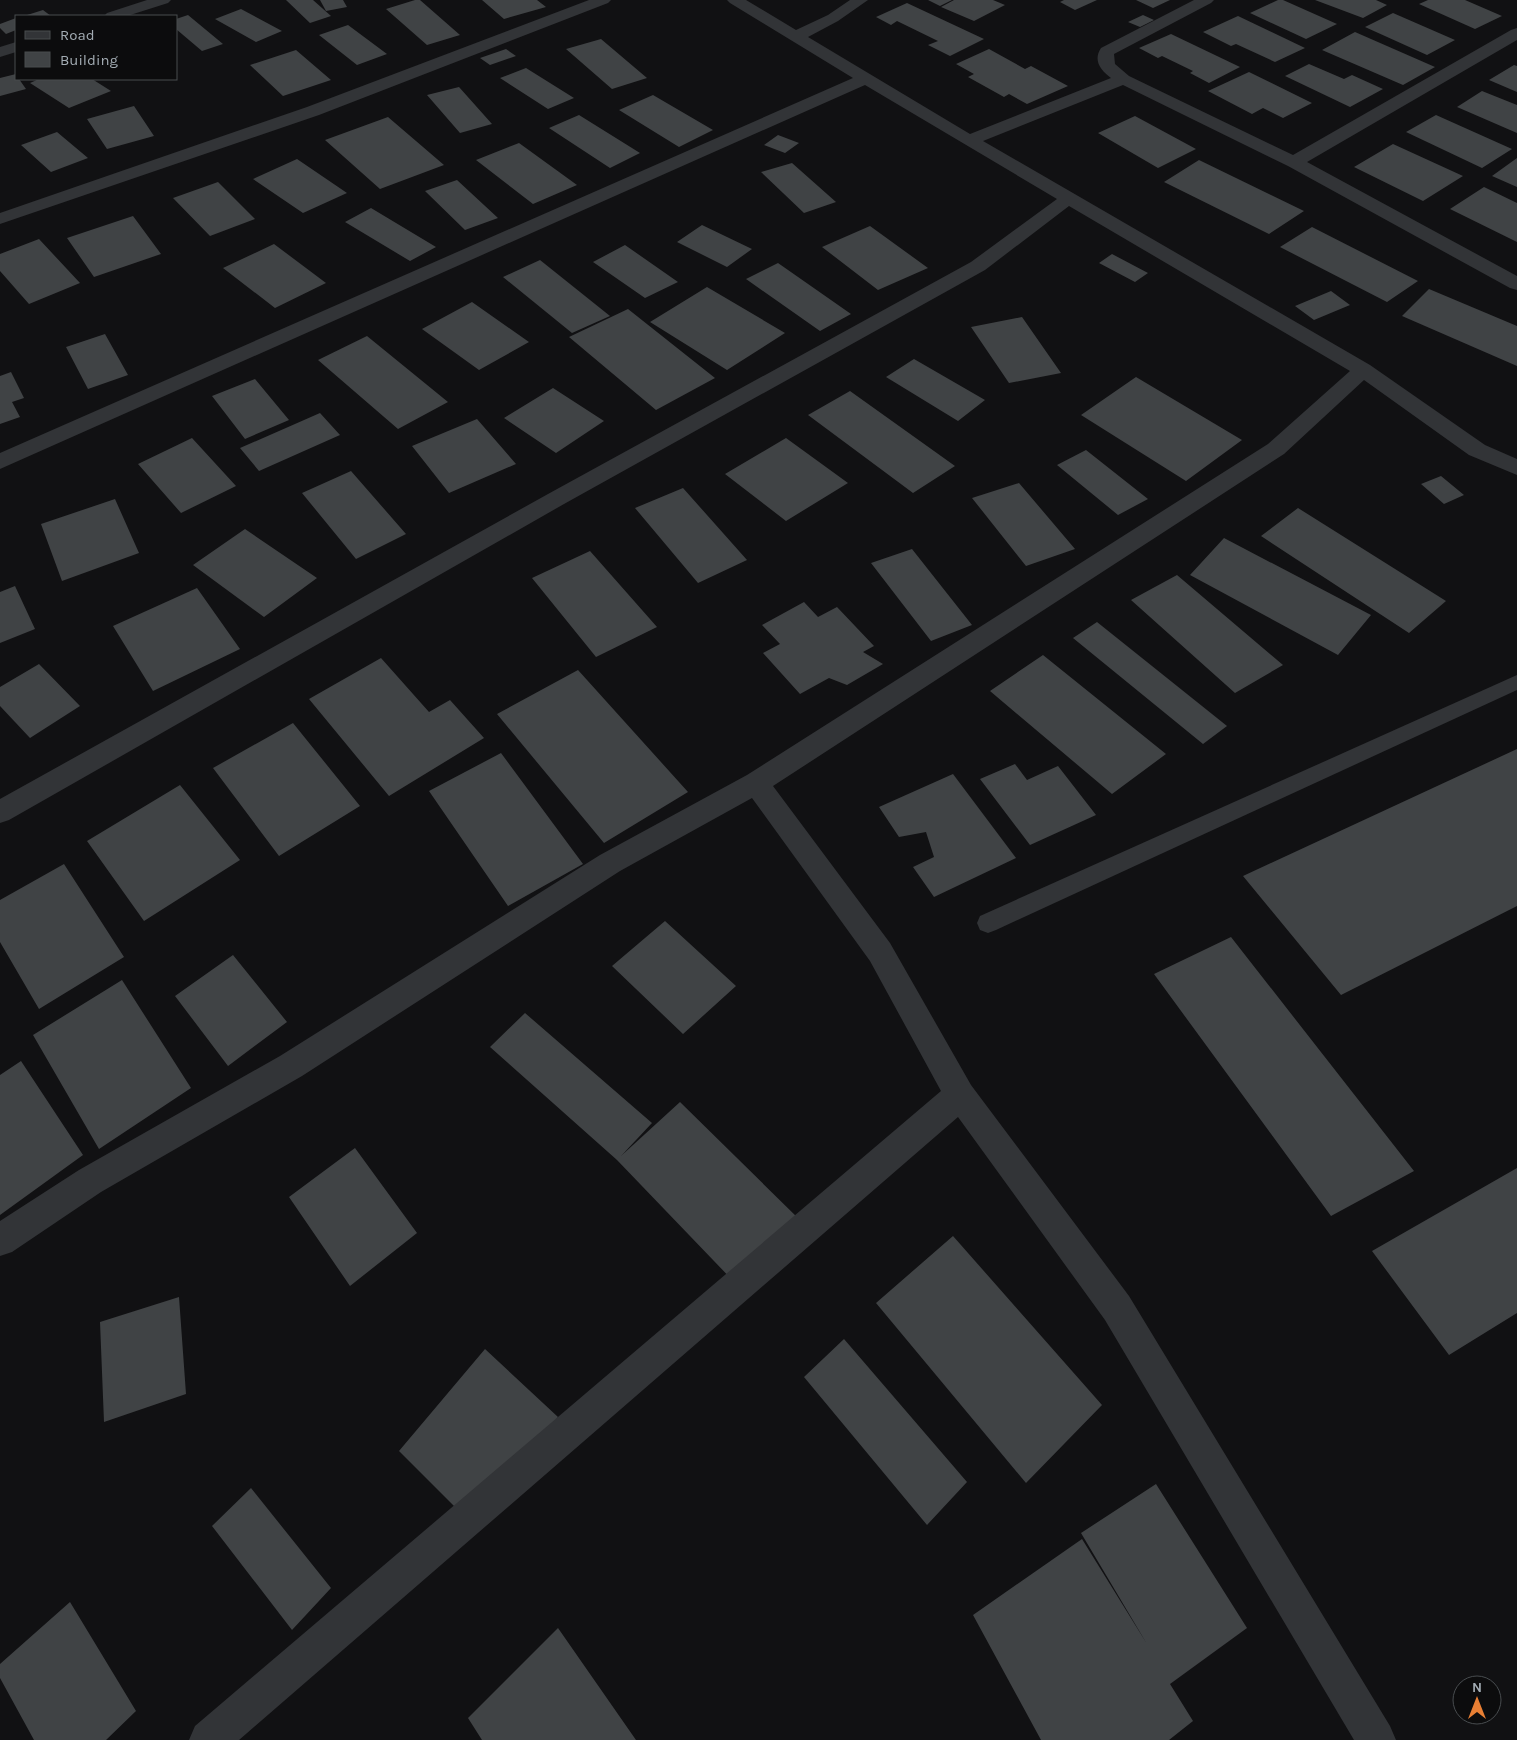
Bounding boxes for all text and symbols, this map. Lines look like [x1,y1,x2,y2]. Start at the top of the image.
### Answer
legend [15,15,178,80]
text: Road [60,26,95,44]
text: Building [60,51,118,69]
north arrow [1452,1675,1502,1725]
text: N [1472,1679,1482,1696]

